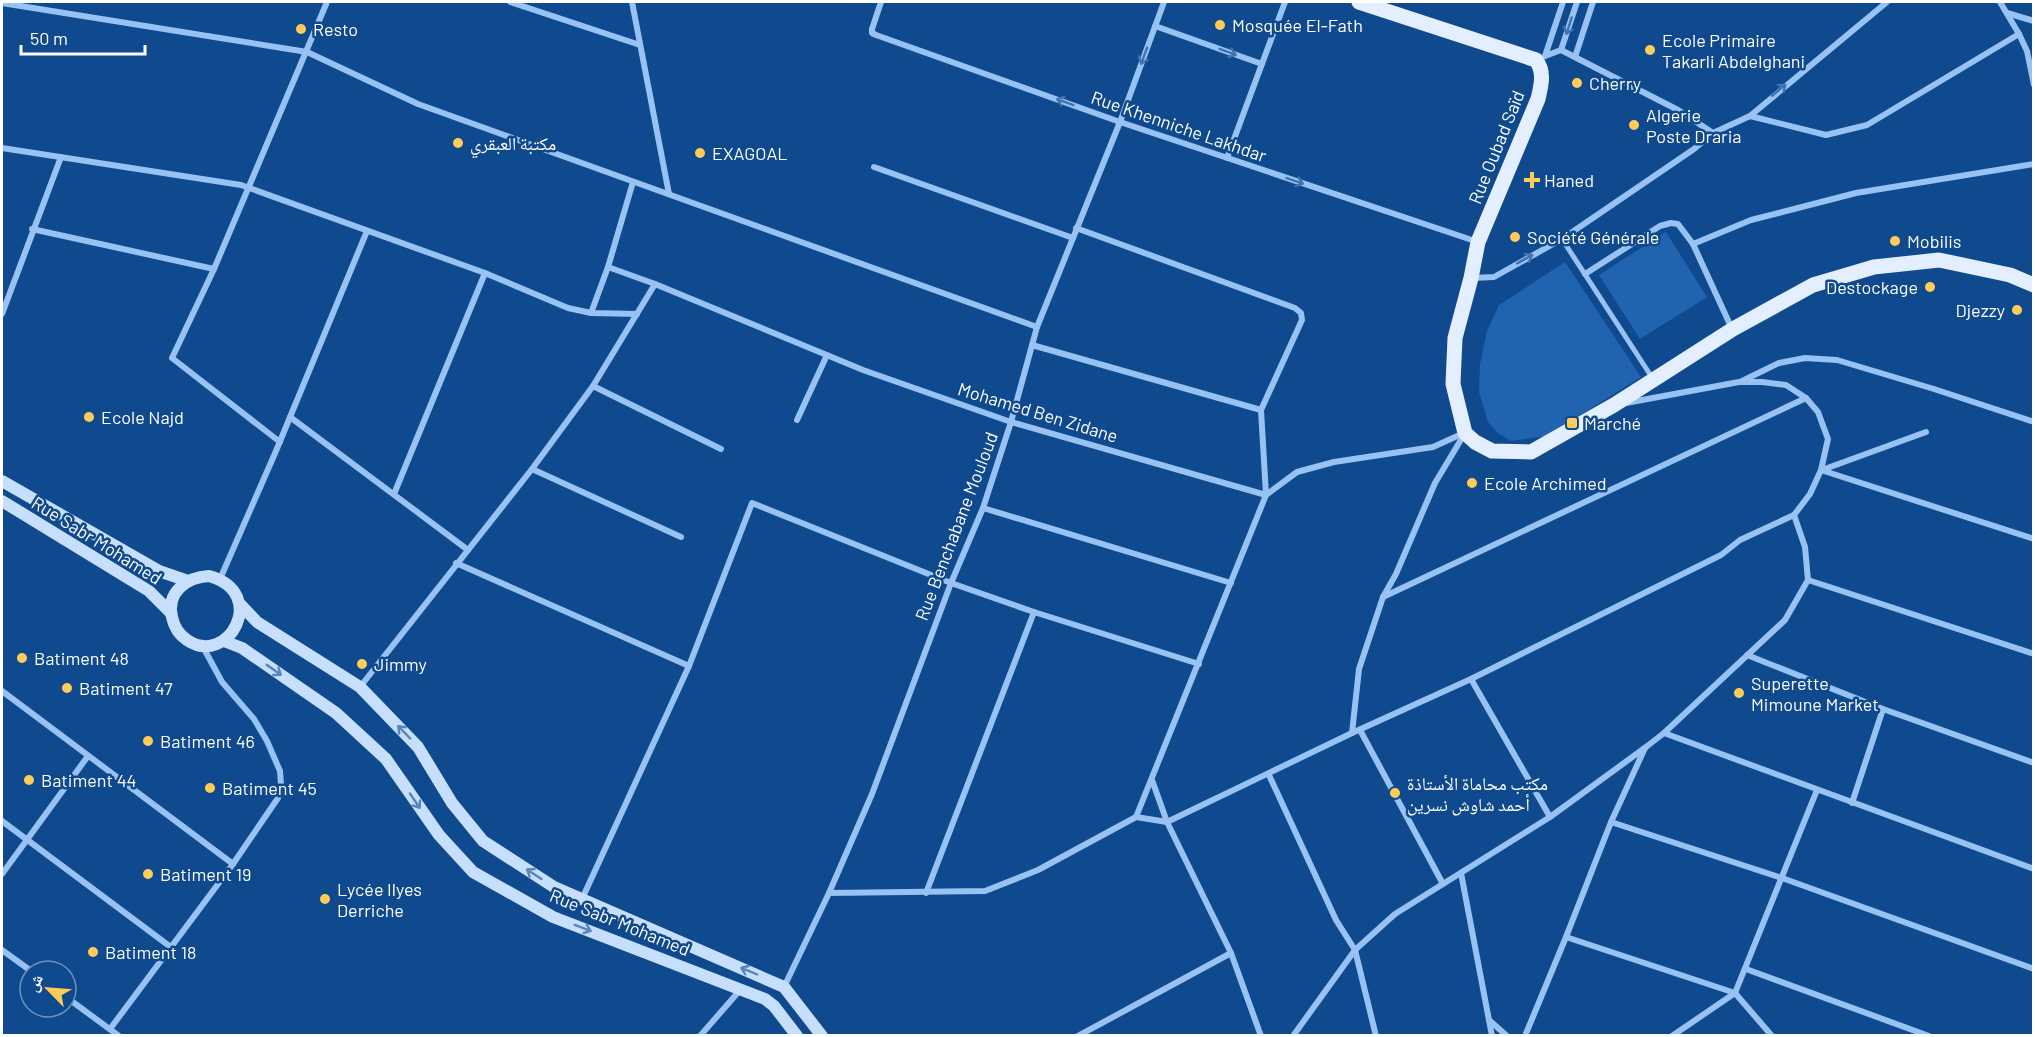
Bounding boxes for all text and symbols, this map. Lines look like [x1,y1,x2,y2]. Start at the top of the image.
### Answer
place label: Mosquée El-Fath [1232,14,1363,36]
one-way arrow [1563,16,1574,35]
scale bar [21,18,146,56]
place label: Resto [313,18,358,40]
marker: Mosquée El-Fath [1213,18,1227,32]
marker: Resto [294,22,308,36]
text: 50 m [30,27,68,49]
place label: Ecole Primaire Takarli Abdelghani [1662,29,1805,72]
marker: Ecole Primaire Takarli Abdelghani [1643,43,1657,57]
one-way arrow [1138,47,1149,65]
one-way arrow [1218,48,1237,59]
place label: Cherry [1589,72,1641,94]
marker: Cherry [1570,76,1584,90]
one-way arrow [1771,84,1787,97]
street label: Rue Khenniche Lakhdar [1089,86,1270,166]
street label: Rue Oubad Saïd [1463,87,1529,207]
one-way arrow [1056,96,1075,107]
place label: Algerie Poste Draria [1646,104,1741,147]
marker: Algerie Poste Draria [1627,118,1641,132]
place label: مكتبة العبقري [470,132,556,159]
marker: مكتبة العبقري [451,136,465,150]
place label: EXAGOAL [712,142,788,164]
marker: EXAGOAL [693,146,707,160]
place label: Haned [1544,169,1594,191]
marker: Haned [1525,173,1539,187]
one-way arrow [1285,176,1304,187]
place label: Société Générale [1527,226,1659,248]
marker: Société Générale [1508,230,1522,244]
place label: Mobilis [1907,230,1962,252]
marker: Mobilis [1888,234,1902,248]
one-way arrow [1516,253,1533,265]
place label: Destockage [1826,276,1918,298]
marker: Destockage [1923,280,1937,294]
place label: Djezzy [1956,299,2005,321]
marker: Djezzy [2010,303,2024,317]
street label: Mohamed Ben Zidane [955,377,1121,447]
place label: Ecole Najd [101,406,184,428]
marker: Ecole Najd [82,410,96,424]
place label: Marché [1584,412,1641,434]
marker: Marché [1565,416,1579,430]
street label: Rue Benchabane Mouloud [910,429,1002,623]
place label: Ecole Archimed [1484,472,1607,494]
marker: Ecole Archimed [1465,476,1479,490]
street label: Rue Sabr Mohamed [28,491,166,589]
place label: Batiment 48 [34,647,129,669]
marker: Batiment 48 [15,651,29,665]
place label: Jimmy [374,653,427,675]
marker: Jimmy [355,657,369,671]
one-way arrow [265,664,282,676]
place label: Superette Mimoune Market [1751,672,1879,715]
place label: Batiment 47 [79,677,173,699]
marker: Batiment 47 [60,681,74,695]
marker: Superette Mimoune Market [1732,686,1746,700]
one-way arrow [396,725,411,740]
place label: Batiment 46 [160,730,255,752]
marker: Batiment 46 [141,734,155,748]
place label: Batiment 44 [41,769,137,791]
place label: مكتب محاماة الأستاذة أحمد شاوش نسرين [1407,772,1548,816]
marker: Batiment 44 [22,773,36,787]
place label: Batiment 45 [222,777,317,799]
marker: Batiment 45 [203,781,217,795]
marker: مكتب محاماة الأستاذة أحمد شاوش نسرين [1388,786,1402,800]
one-way arrow [409,792,421,809]
place label: Batiment 19 [160,863,251,885]
marker: Batiment 19 [141,867,155,881]
one-way arrow [525,867,542,880]
place label: Lycée Ilyes Derriche [337,878,422,921]
street label: Rue Sabr Mohamed [547,884,693,960]
marker: Lycée Ilyes Derriche [318,892,332,906]
one-way arrow [574,923,592,934]
place label: Batiment 18 [105,941,196,963]
marker: Batiment 18 [86,945,100,959]
north arrow [18,959,78,1019]
one-way arrow [740,965,759,976]
text: ش [22,971,47,995]

